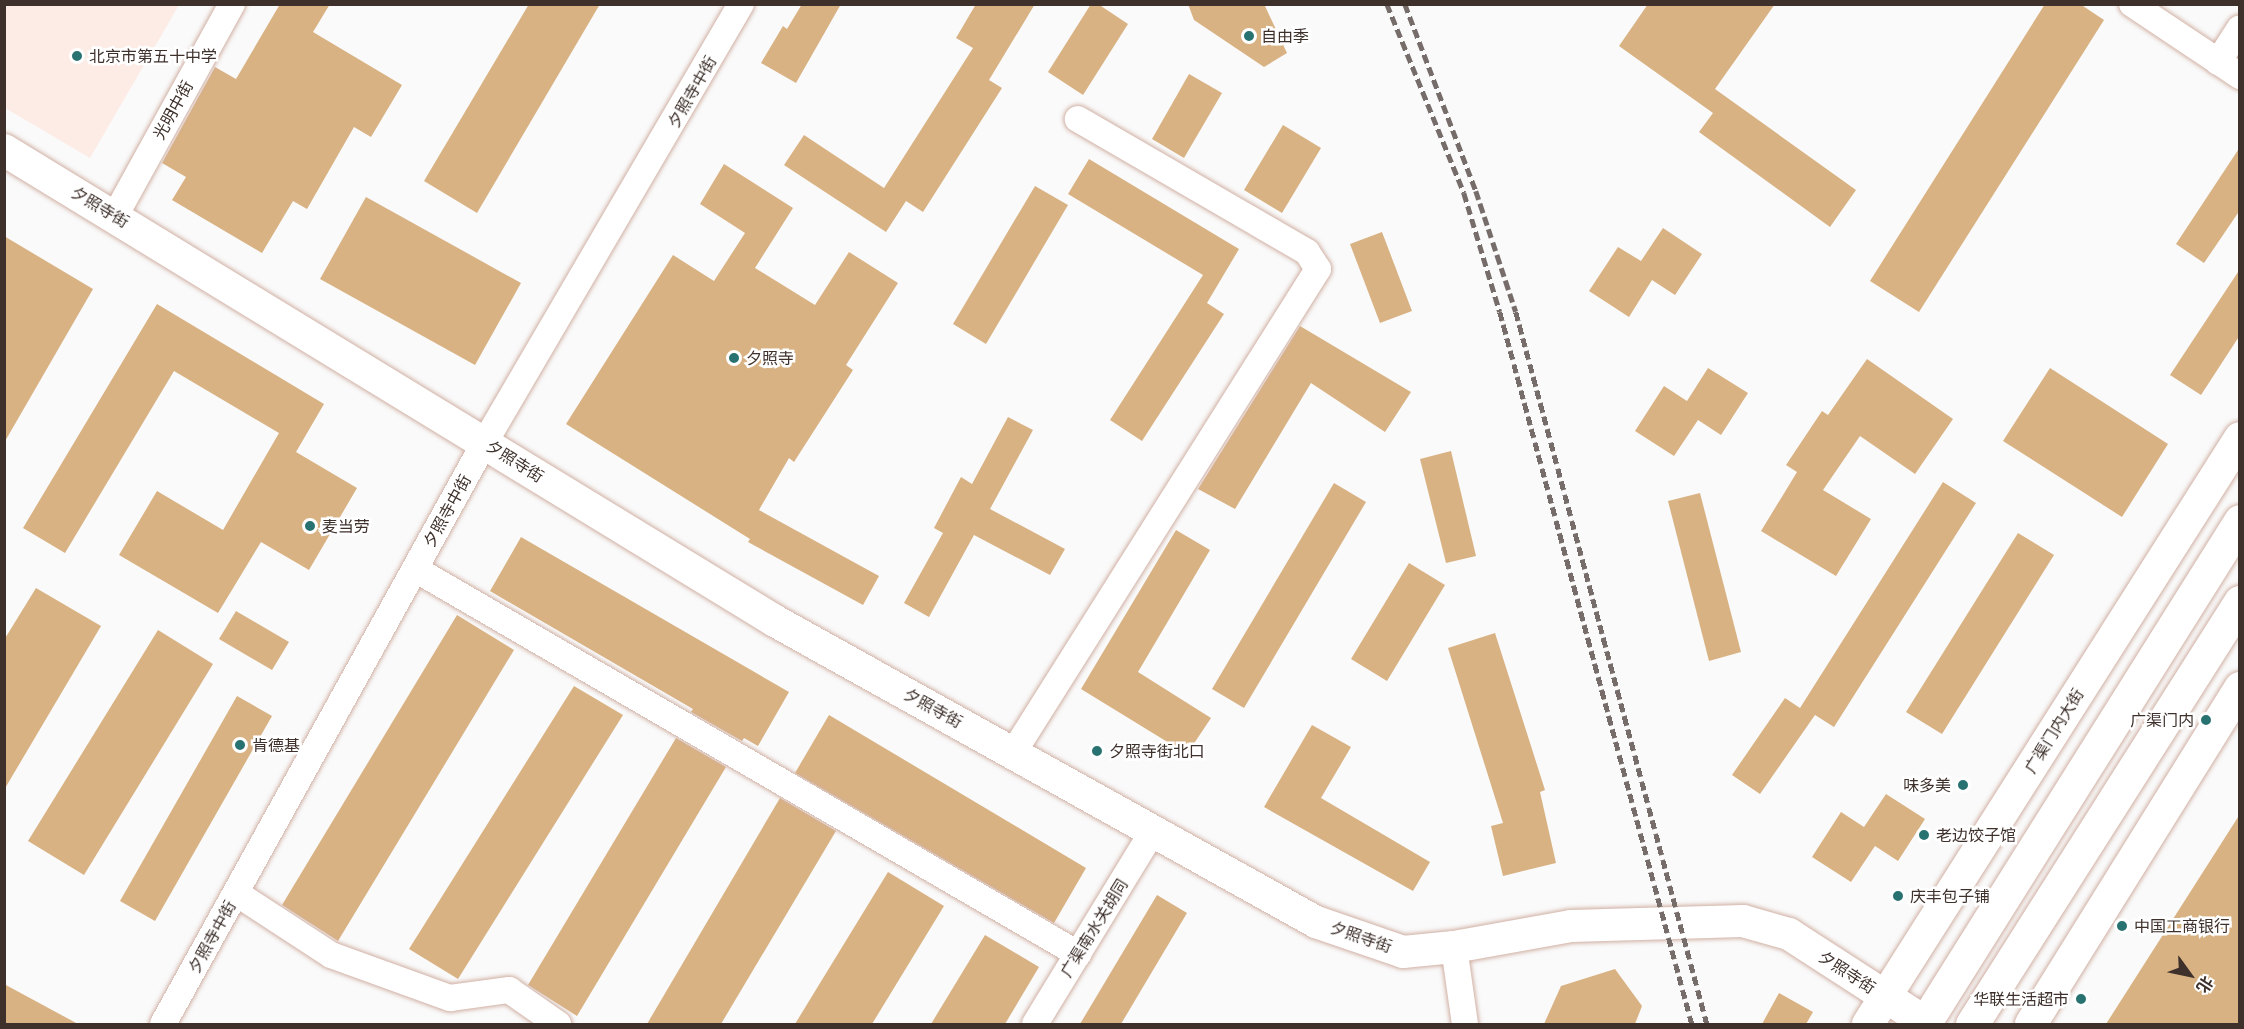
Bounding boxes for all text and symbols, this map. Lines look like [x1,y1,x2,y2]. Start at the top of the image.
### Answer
place label: 自由季 [1261,26,1309,46]
marker: 自由季 [1242,29,1256,43]
place label: 北京市第五十中学 [89,46,217,66]
marker: 北京市第五十中学 [70,49,84,63]
street label: 夕照寺中街 [664,53,720,131]
street label: 光明中街 [149,77,197,143]
street label: 夕照寺街 [68,182,132,232]
place label: 夕照寺 [746,348,794,368]
marker: 夕照寺 [727,351,741,365]
street label: 夕照寺街 [483,436,547,486]
street label: 夕照寺中街 [419,471,475,551]
place label: 麦当劳 [322,516,370,536]
marker: 麦当劳 [303,519,317,533]
street label: 夕照寺街 [900,684,966,732]
street label: 广渠门内大街 [2020,685,2088,777]
place label: 广渠门内 [2130,710,2194,730]
marker: 广渠门内 [2199,713,2213,727]
place label: 肯德基 [252,735,300,755]
marker: 肯德基 [233,738,247,752]
place label: 夕照寺街北口 [1109,741,1205,761]
marker: 夕照寺街北口 [1090,744,1104,758]
place label: 味多美 [1903,775,1951,795]
marker: 味多美 [1956,778,1970,792]
place label: 老边饺子馆 [1936,825,2016,845]
marker: 老边饺子馆 [1917,828,1931,842]
street label: 广渠南水关胡同 [1056,875,1132,981]
place label: 庆丰包子铺 [1910,886,1990,906]
marker: 庆丰包子铺 [1891,889,1905,903]
street label: 夕照寺中街 [184,897,240,977]
place label: 中国工商银行 [2134,916,2230,936]
street label: 夕照寺街 [1328,918,1394,956]
marker: 中国工商银行 [2115,919,2129,933]
north arrow [2160,945,2220,1005]
street label: 夕照寺街 [1815,947,1879,997]
text: 北 [2192,973,2218,997]
place label: 华联生活超市 [1973,989,2069,1009]
marker: 华联生活超市 [2074,992,2088,1006]

